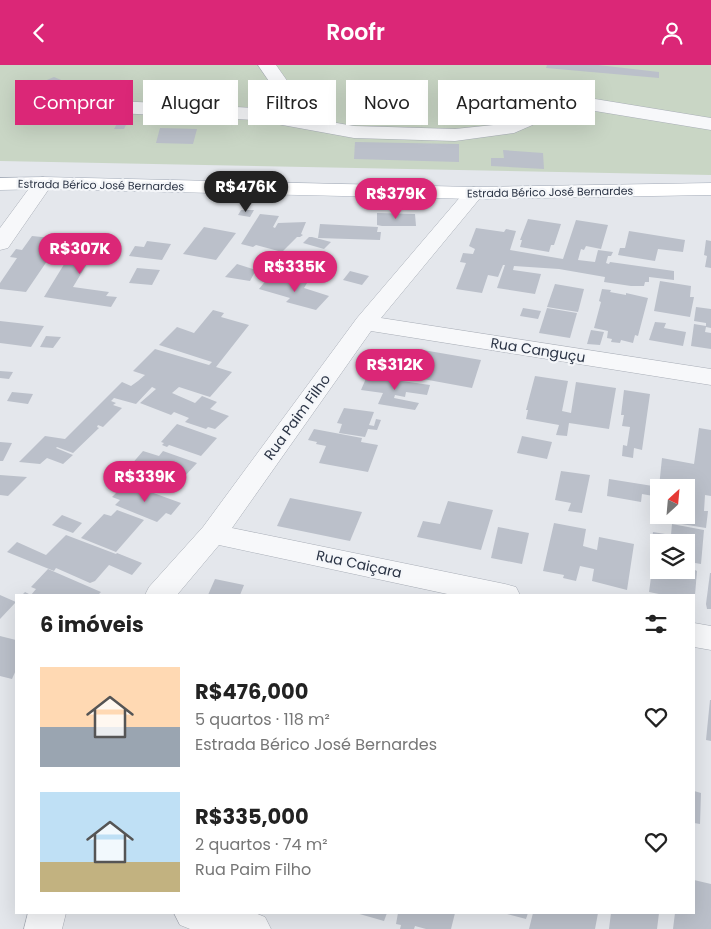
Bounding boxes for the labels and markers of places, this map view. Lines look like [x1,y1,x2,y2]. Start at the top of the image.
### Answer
pin: R$476K [205,171,287,213]
pin: R$379K [355,177,437,220]
pin: R$307K [39,233,121,275]
pin: R$335K [254,251,336,293]
pin: R$312K [354,349,436,391]
pin: R$339K [104,461,186,503]

